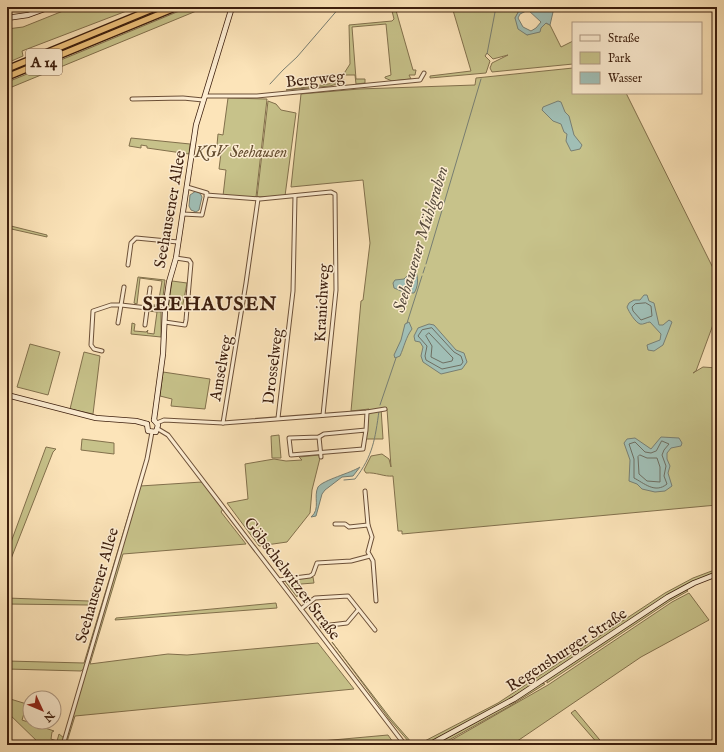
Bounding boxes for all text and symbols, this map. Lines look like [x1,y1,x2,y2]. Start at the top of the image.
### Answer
legend [572,22,702,94]
text: Straße [608,31,640,46]
road number: A 14 [26,49,62,75]
text: Park [608,51,631,66]
street label: Bergweg [285,67,346,93]
text: Wasser [608,71,643,86]
park label: KGV Seehausen [194,143,287,163]
street label: Seehausener Allee [151,149,191,270]
water label: Seehausener Mühlgraben [389,164,454,315]
street label: Kranichweg [311,263,335,343]
district label: SEEHAUSEN [142,292,278,317]
street label: Drosselweg [259,327,289,405]
street label: Amselweg [206,333,238,404]
street label: Göbschelwitzer Straße [239,514,344,645]
street label: Seehausener Allee [72,526,124,646]
street label: Regensburger Straße [503,604,631,697]
north arrow [22,690,62,730]
text: N [40,707,58,725]

